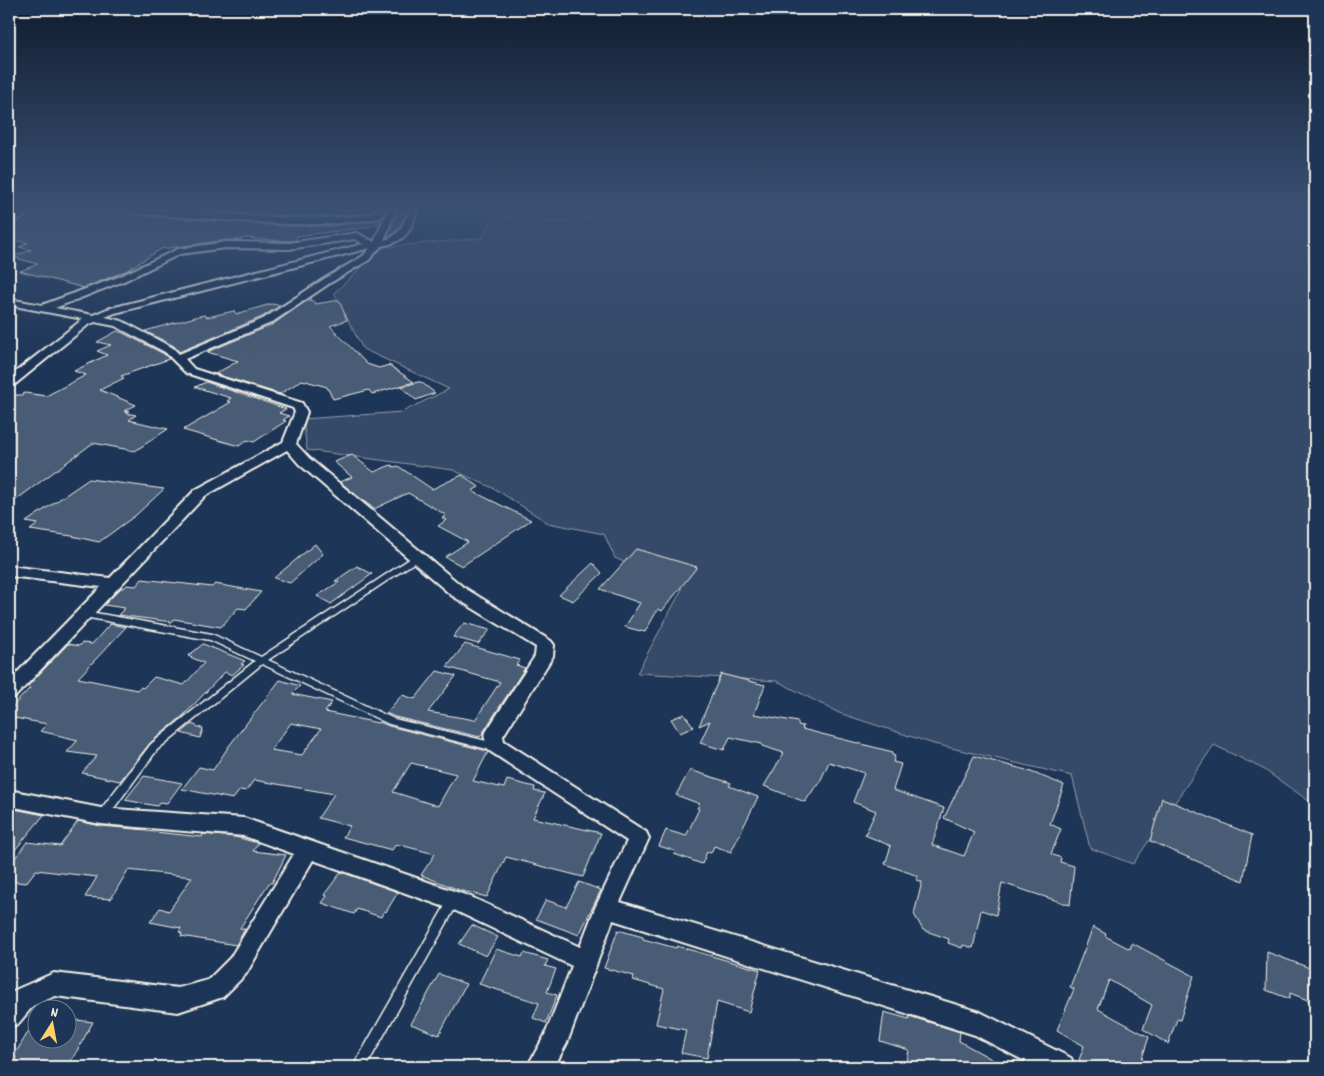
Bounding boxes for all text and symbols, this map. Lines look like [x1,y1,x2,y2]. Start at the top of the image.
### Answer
north arrow [28,998,78,1048]
text: N [49,1003,59,1024]

